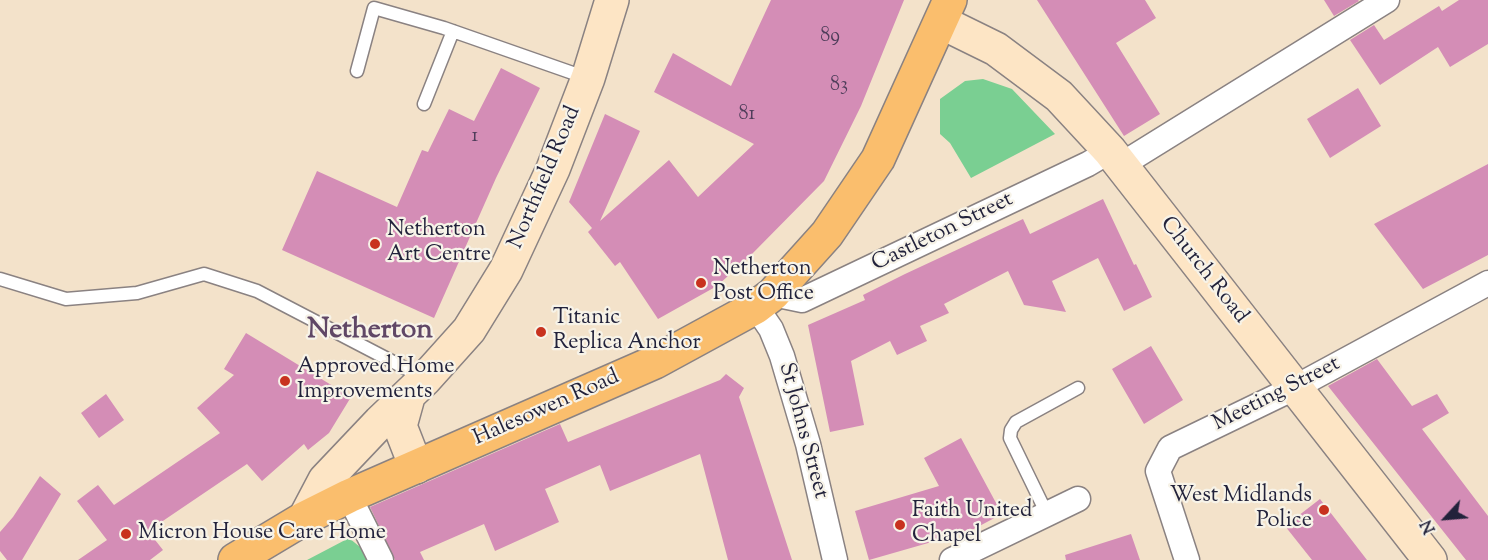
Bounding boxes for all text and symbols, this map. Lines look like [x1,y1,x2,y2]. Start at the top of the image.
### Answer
house number: 89 [820,26,840,50]
house number: 83 [830,75,848,99]
street label: Northfield Road [504,103,588,253]
house number: 81 [739,104,755,128]
house number: 1 [472,126,478,150]
street label: Castleton Street [868,187,1018,279]
street label: Church Road [1153,212,1253,330]
place label: Netherton Art Centre [387,218,491,270]
marker: Netherton Art Centre [368,237,382,251]
place label: Netherton Post Office [713,257,814,308]
marker: Netherton Post Office [694,276,708,290]
place label: Titanic Replica Anchor [553,306,701,358]
district label: Netherton [307,315,433,349]
marker: Titanic Replica Anchor [534,325,548,339]
street label: Meeting Street [1209,352,1345,438]
place label: Approved Home Improvements [297,355,454,406]
street label: St Johns Street [771,360,833,502]
street label: Halesowen Road [470,365,624,453]
marker: Approved Home Improvements [278,374,292,388]
place label: West Midlands Police [1170,484,1312,536]
north arrow [1416,488,1476,548]
place label: Faith United Chapel [912,499,1033,550]
marker: West Midlands Police [1317,503,1331,517]
text: N [1416,515,1443,537]
marker: Faith United Chapel [893,518,907,532]
place label: Micron House Care Home [138,521,386,547]
marker: Micron House Care Home [119,527,133,541]

